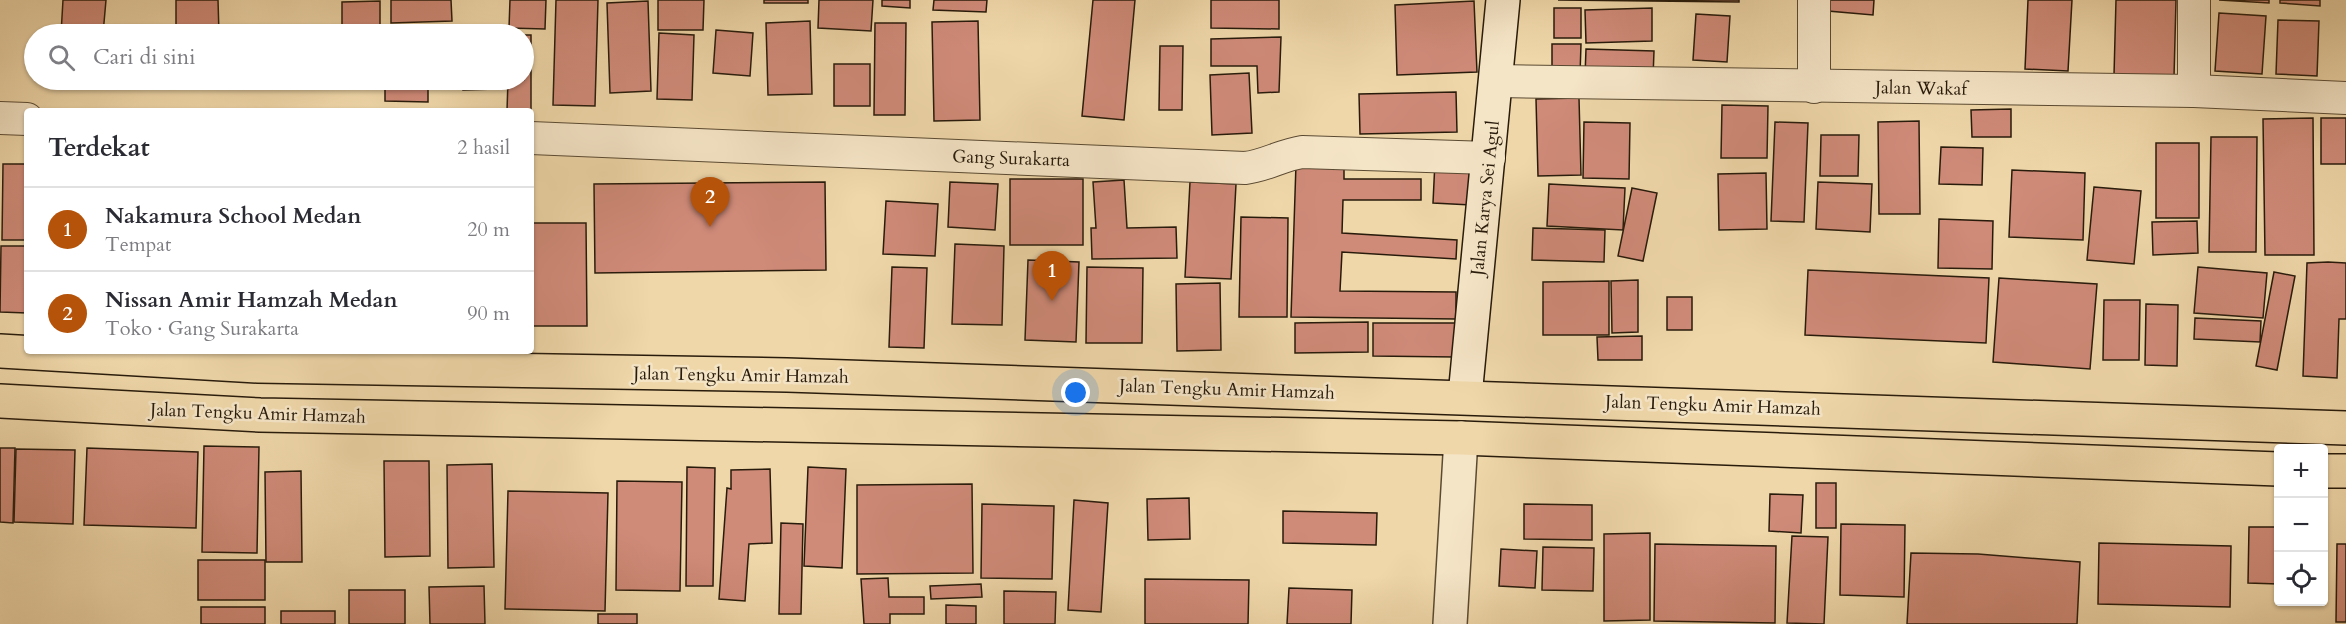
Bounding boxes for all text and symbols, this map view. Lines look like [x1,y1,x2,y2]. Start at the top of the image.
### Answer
search box [24,24,534,90]
icon: search [45,41,78,74]
text: Cari di sini [93,42,196,72]
street label: Jalan Wakaf [1872,75,1971,102]
street label: Jalan Karya Sei Agul [1465,119,1506,280]
text: Terdekat [48,130,150,165]
text: 2 hasil [457,134,510,161]
street label: Gang Surakarta [952,144,1071,173]
pin: 2 [690,178,730,227]
text: Nakamura School Medan [105,201,361,231]
text: 1 [62,216,73,243]
text: 20 m [467,216,510,243]
text: Tempat [105,231,171,258]
pin: 1 [1032,252,1072,301]
text: Nissan Amir Hamzah Medan [105,285,398,315]
text: 2 [62,300,73,327]
text: 90 m [467,300,510,327]
text: Toko · Gang Surakarta [105,315,299,342]
street label: Jalan Tengku Amir Hamzah [630,361,849,390]
street label: Jalan Tengku Amir Hamzah [1116,373,1335,406]
your location [1061,378,1090,407]
street label: Jalan Tengku Amir Hamzah [1602,389,1821,422]
street label: Jalan Tengku Amir Hamzah [147,397,366,430]
map controls [2274,444,2328,606]
button: + [2274,444,2328,498]
button: − [2274,498,2328,552]
button: locate [2274,552,2328,606]

